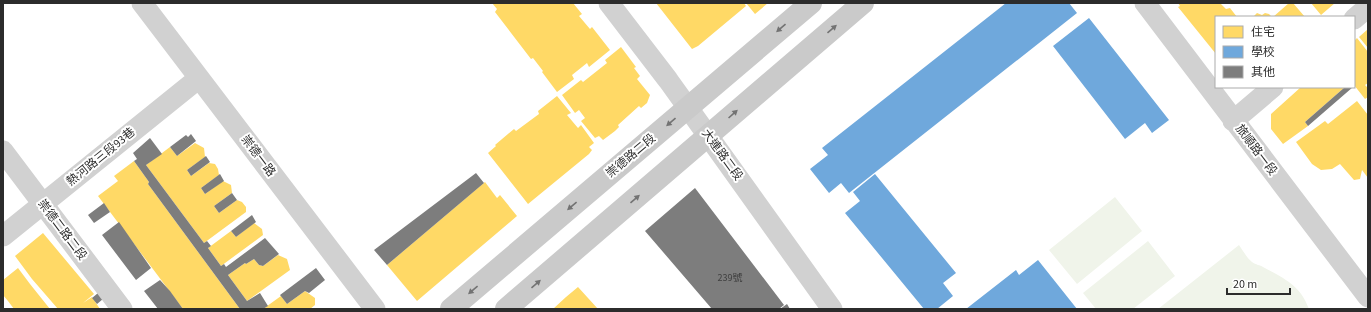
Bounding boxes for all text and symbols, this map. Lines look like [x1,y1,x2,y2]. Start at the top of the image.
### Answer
legend [1215,16,1355,88]
one-way arrow [776,24,786,33]
text: 住宅 [1251,24,1275,41]
one-way arrow [826,25,837,34]
text: 學校 [1251,44,1275,61]
text: 其他 [1251,64,1275,81]
one-way arrow [728,109,738,119]
one-way arrow [666,117,677,126]
street label: 旅順路一段 [1231,121,1281,179]
street label: 熱河路三段93巷 [63,124,139,190]
street label: 大連路二段 [697,126,747,184]
street label: 崇德路二段 [603,130,659,182]
street label: 崇德一路 [237,132,279,180]
one-way arrow [630,195,640,204]
street label: 崇德二路二段 [34,196,90,264]
one-way arrow [567,201,578,210]
scale bar [1227,270,1290,296]
house number: 239號 [718,271,742,285]
text: 20 m [1233,276,1257,293]
one-way arrow [531,279,541,288]
one-way arrow [468,286,479,295]

